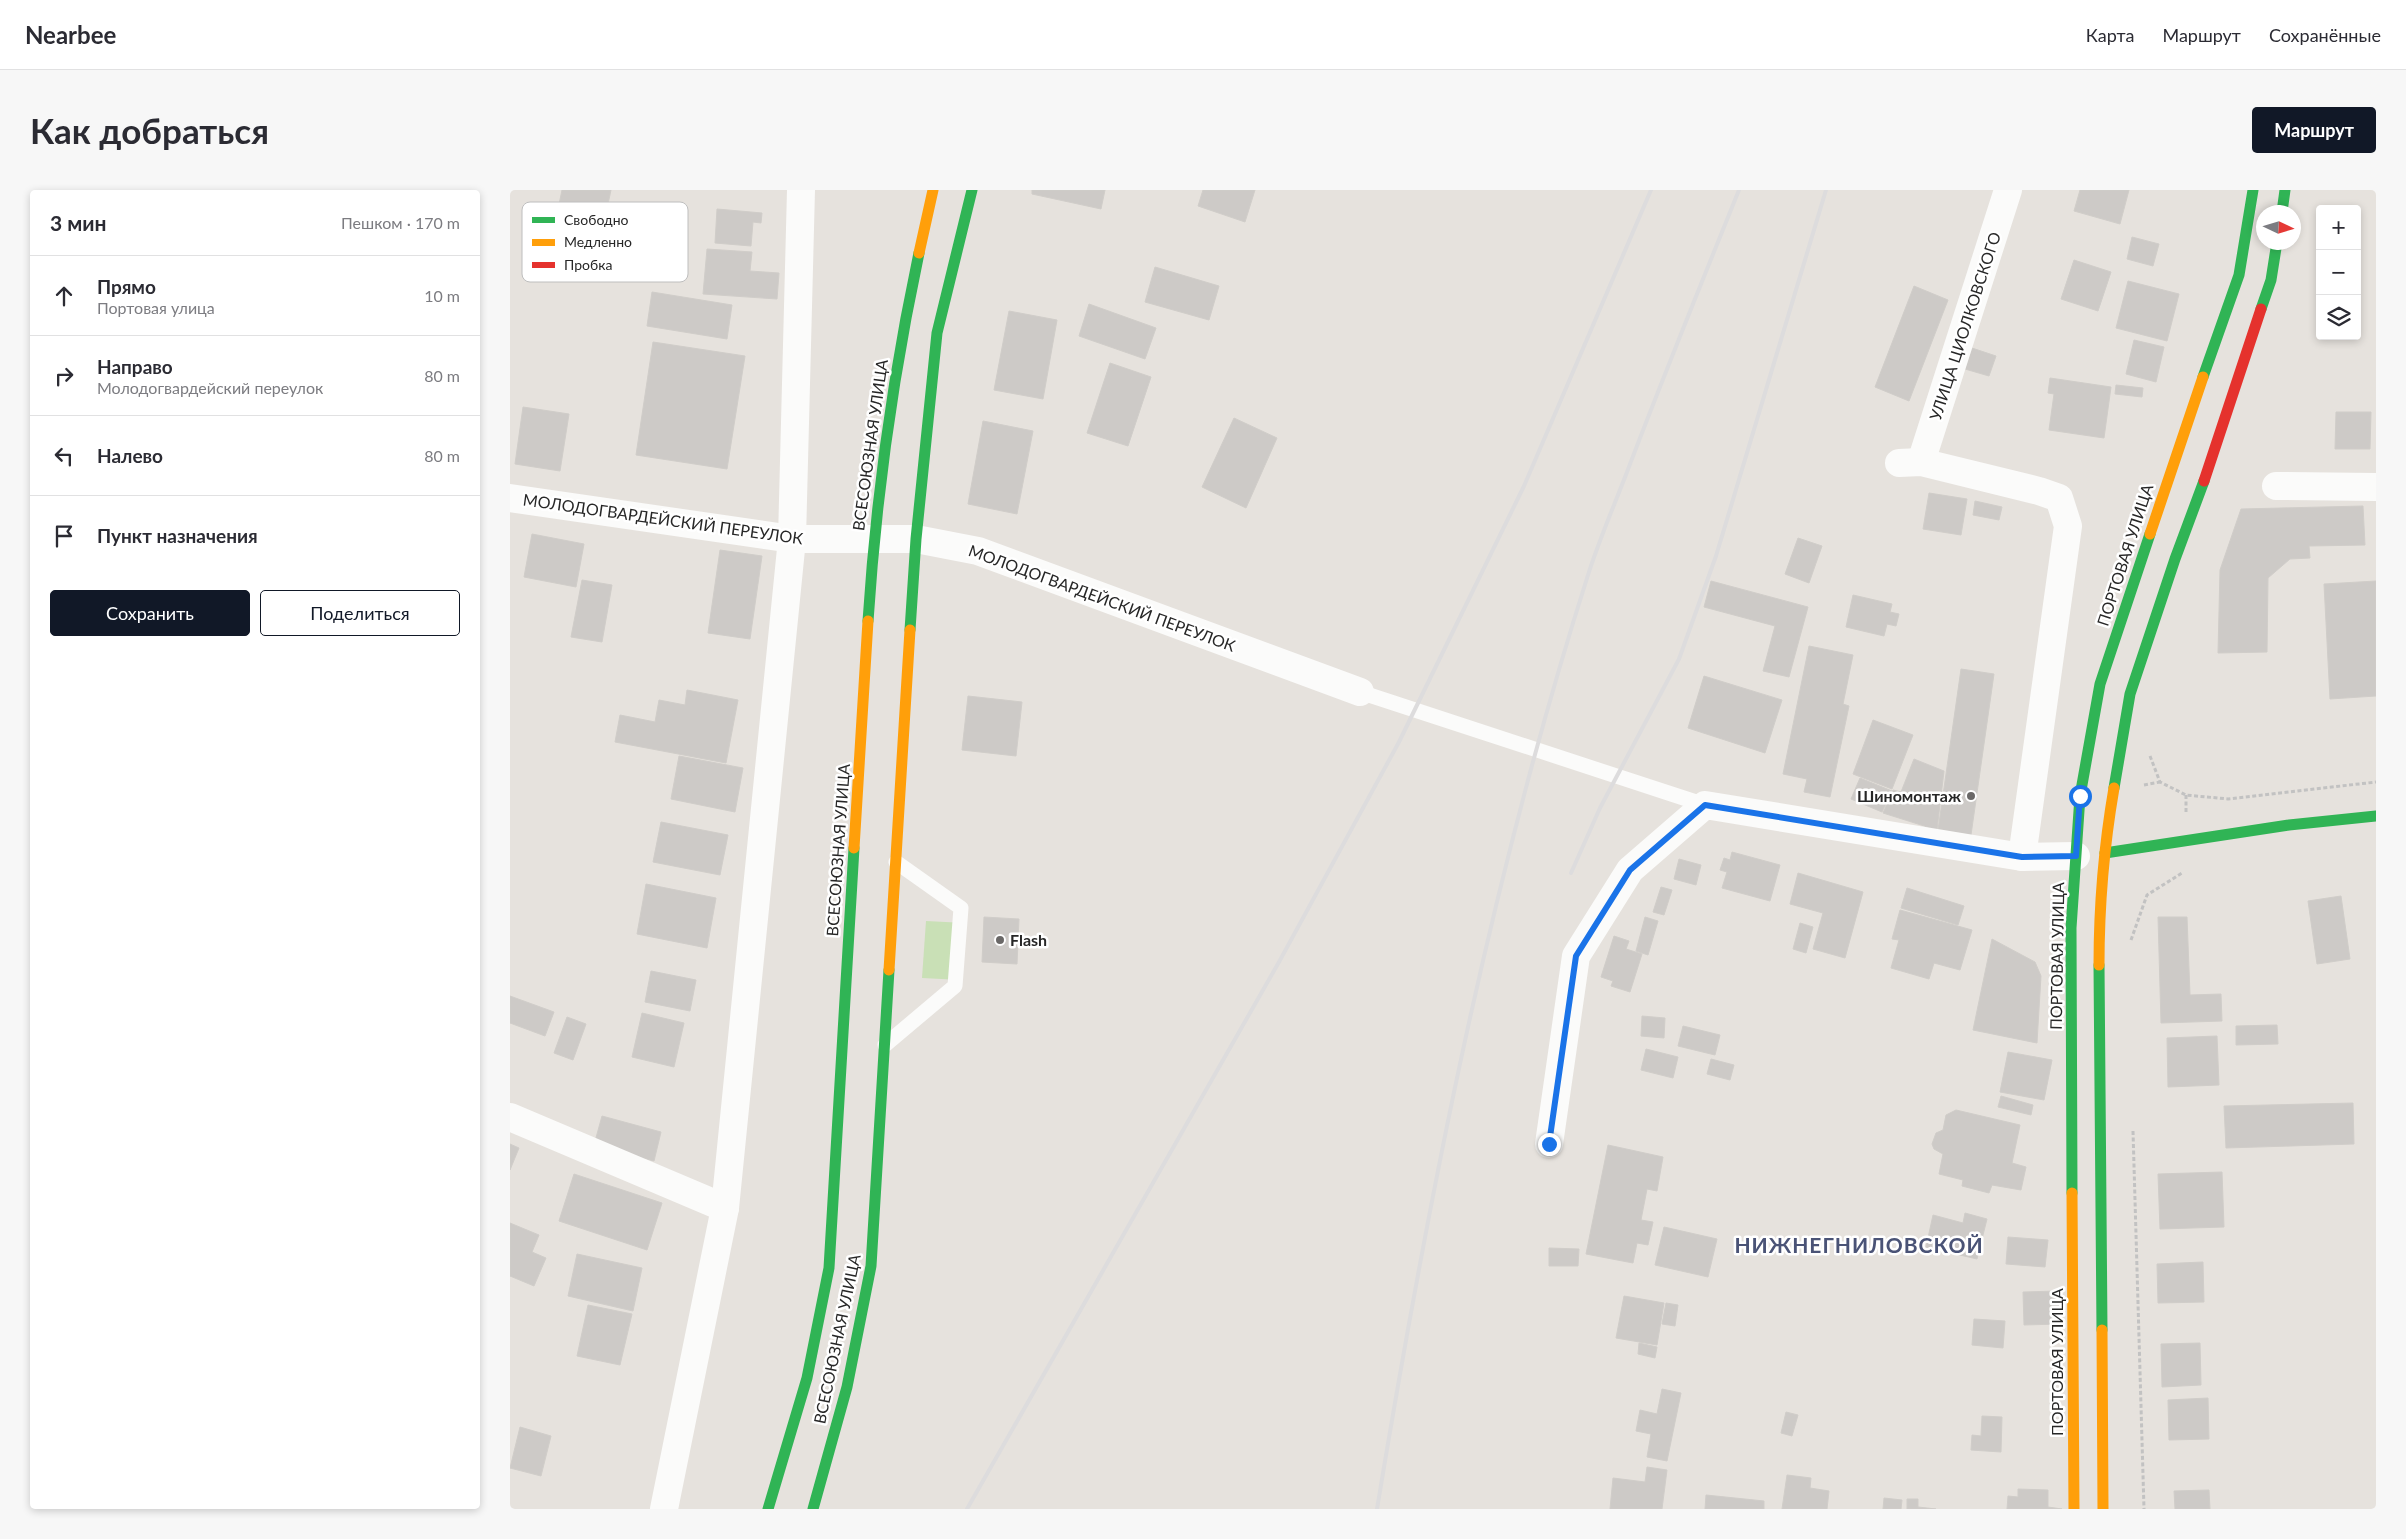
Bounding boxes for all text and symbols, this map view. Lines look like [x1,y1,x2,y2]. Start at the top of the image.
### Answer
text: Nearbee [25,20,116,49]
text: Карта [2086,24,2134,46]
text: Маршрут [2162,24,2241,46]
text: Сохранённые [2269,24,2381,46]
button: Маршрут [2252,107,2376,153]
text: Как добраться [30,109,269,151]
legend [522,202,688,282]
north arrow [2256,205,2301,250]
map controls [2316,205,2361,340]
button: + [2316,205,2361,250]
text: 3 мин [50,210,107,235]
text: Свободно [564,211,629,228]
text: Пешком · 170 m [341,213,460,232]
street label: УЛИЦА ЦИОЛКОВСКОГО [1925,229,2004,422]
text: Медленно [564,233,632,250]
button: − [2316,250,2361,295]
text: Пробка [564,256,612,273]
text: Прямо [97,275,156,298]
icon: ahead [50,282,78,310]
text: 10 m [424,286,460,305]
button: layers [2316,295,2361,340]
text: Портовая улица [97,298,215,317]
text: Направо [97,355,173,378]
street label: ВСЕСОЮЗНАЯ УЛИЦА [848,358,891,532]
icon: right [50,362,78,390]
text: 80 m [424,366,460,385]
text: Молодогвардейский переулок [97,378,323,397]
icon: left [50,442,78,470]
text: Налево [97,444,163,467]
text: 80 m [424,446,460,465]
street label: ПОРТОВАЯ УЛИЦА [2093,481,2156,628]
street label: МОЛОДОГВАРДЕЙСКИЙ ПЕРЕУЛОК [522,489,805,548]
icon: arrive [50,522,78,550]
text: Пункт назначения [97,524,258,547]
street label: МОЛОДОГВАРДЕЙСКИЙ ПЕРЕУЛОК [966,540,1238,655]
button: Сохранить [50,590,250,636]
button: Поделиться [260,590,460,636]
street label: ВСЕСОЮЗНАЯ УЛИЦА [822,763,853,937]
route start [2069,785,2092,808]
place label: Шиномонтаж [1857,786,1961,805]
marker: Шиномонтаж [1965,790,1977,802]
street label: ПОРТОВАЯ УЛИЦА [2046,882,2067,1030]
place label: Flash [1010,930,1047,949]
marker: Flash [994,934,1006,946]
route end [1538,1133,1561,1156]
district label: НИЖНЕГНИЛОВСКОЙ [1734,1232,1984,1257]
street label: ВСЕСОЮЗНАЯ УЛИЦА [809,1252,864,1425]
street label: ПОРТОВАЯ УЛИЦА [2047,1288,2066,1436]

